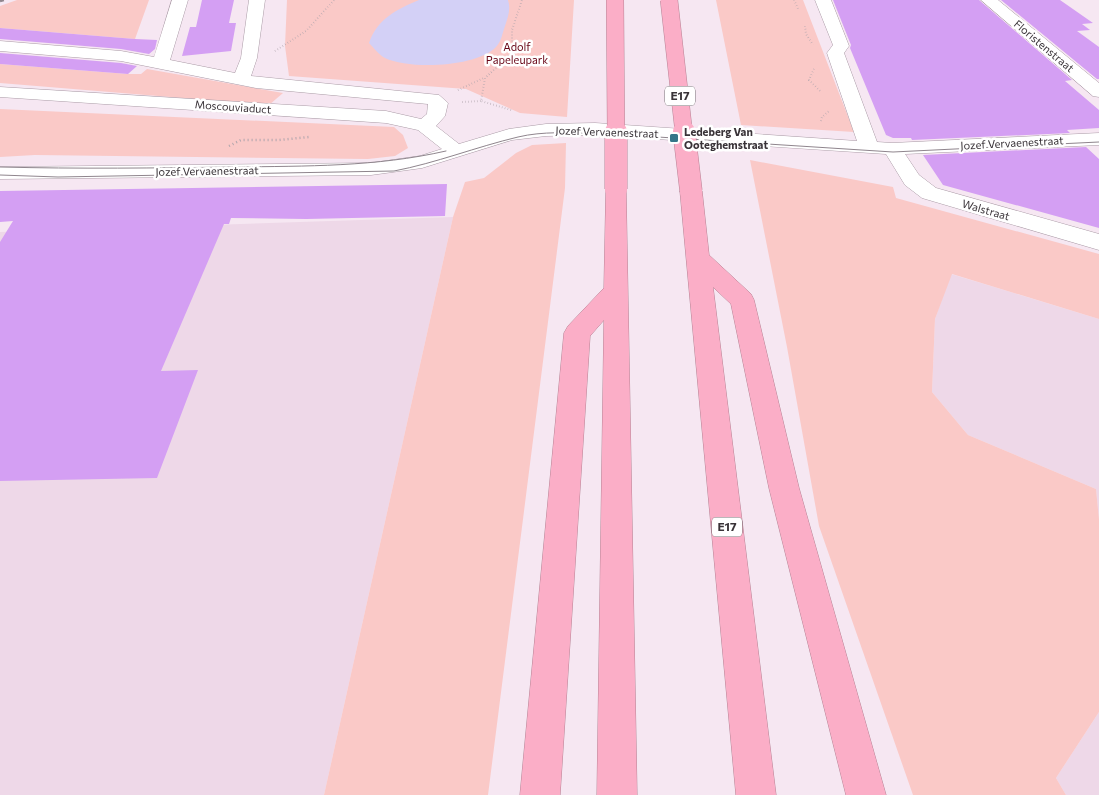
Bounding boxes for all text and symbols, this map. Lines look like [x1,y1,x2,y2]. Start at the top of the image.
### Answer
street label: Floristenstraat [1012,17,1077,75]
park label: Adolf Papeleupark [486,40,548,66]
road number: E17 [665,86,695,105]
street label: Moscouviaduct [194,97,272,116]
street label: Jozef Vervaenestraat [555,123,659,141]
place label: Ledeberg Van Ooteghemstraat [684,125,768,151]
marker: Ledeberg Van Ooteghemstraat [668,132,680,144]
street label: Jozef Vervaenestraat [960,133,1064,153]
street label: Jozef Vervaenestraat [155,163,259,179]
street label: Walstraat [961,197,1012,223]
road number: E17 [712,518,742,536]

